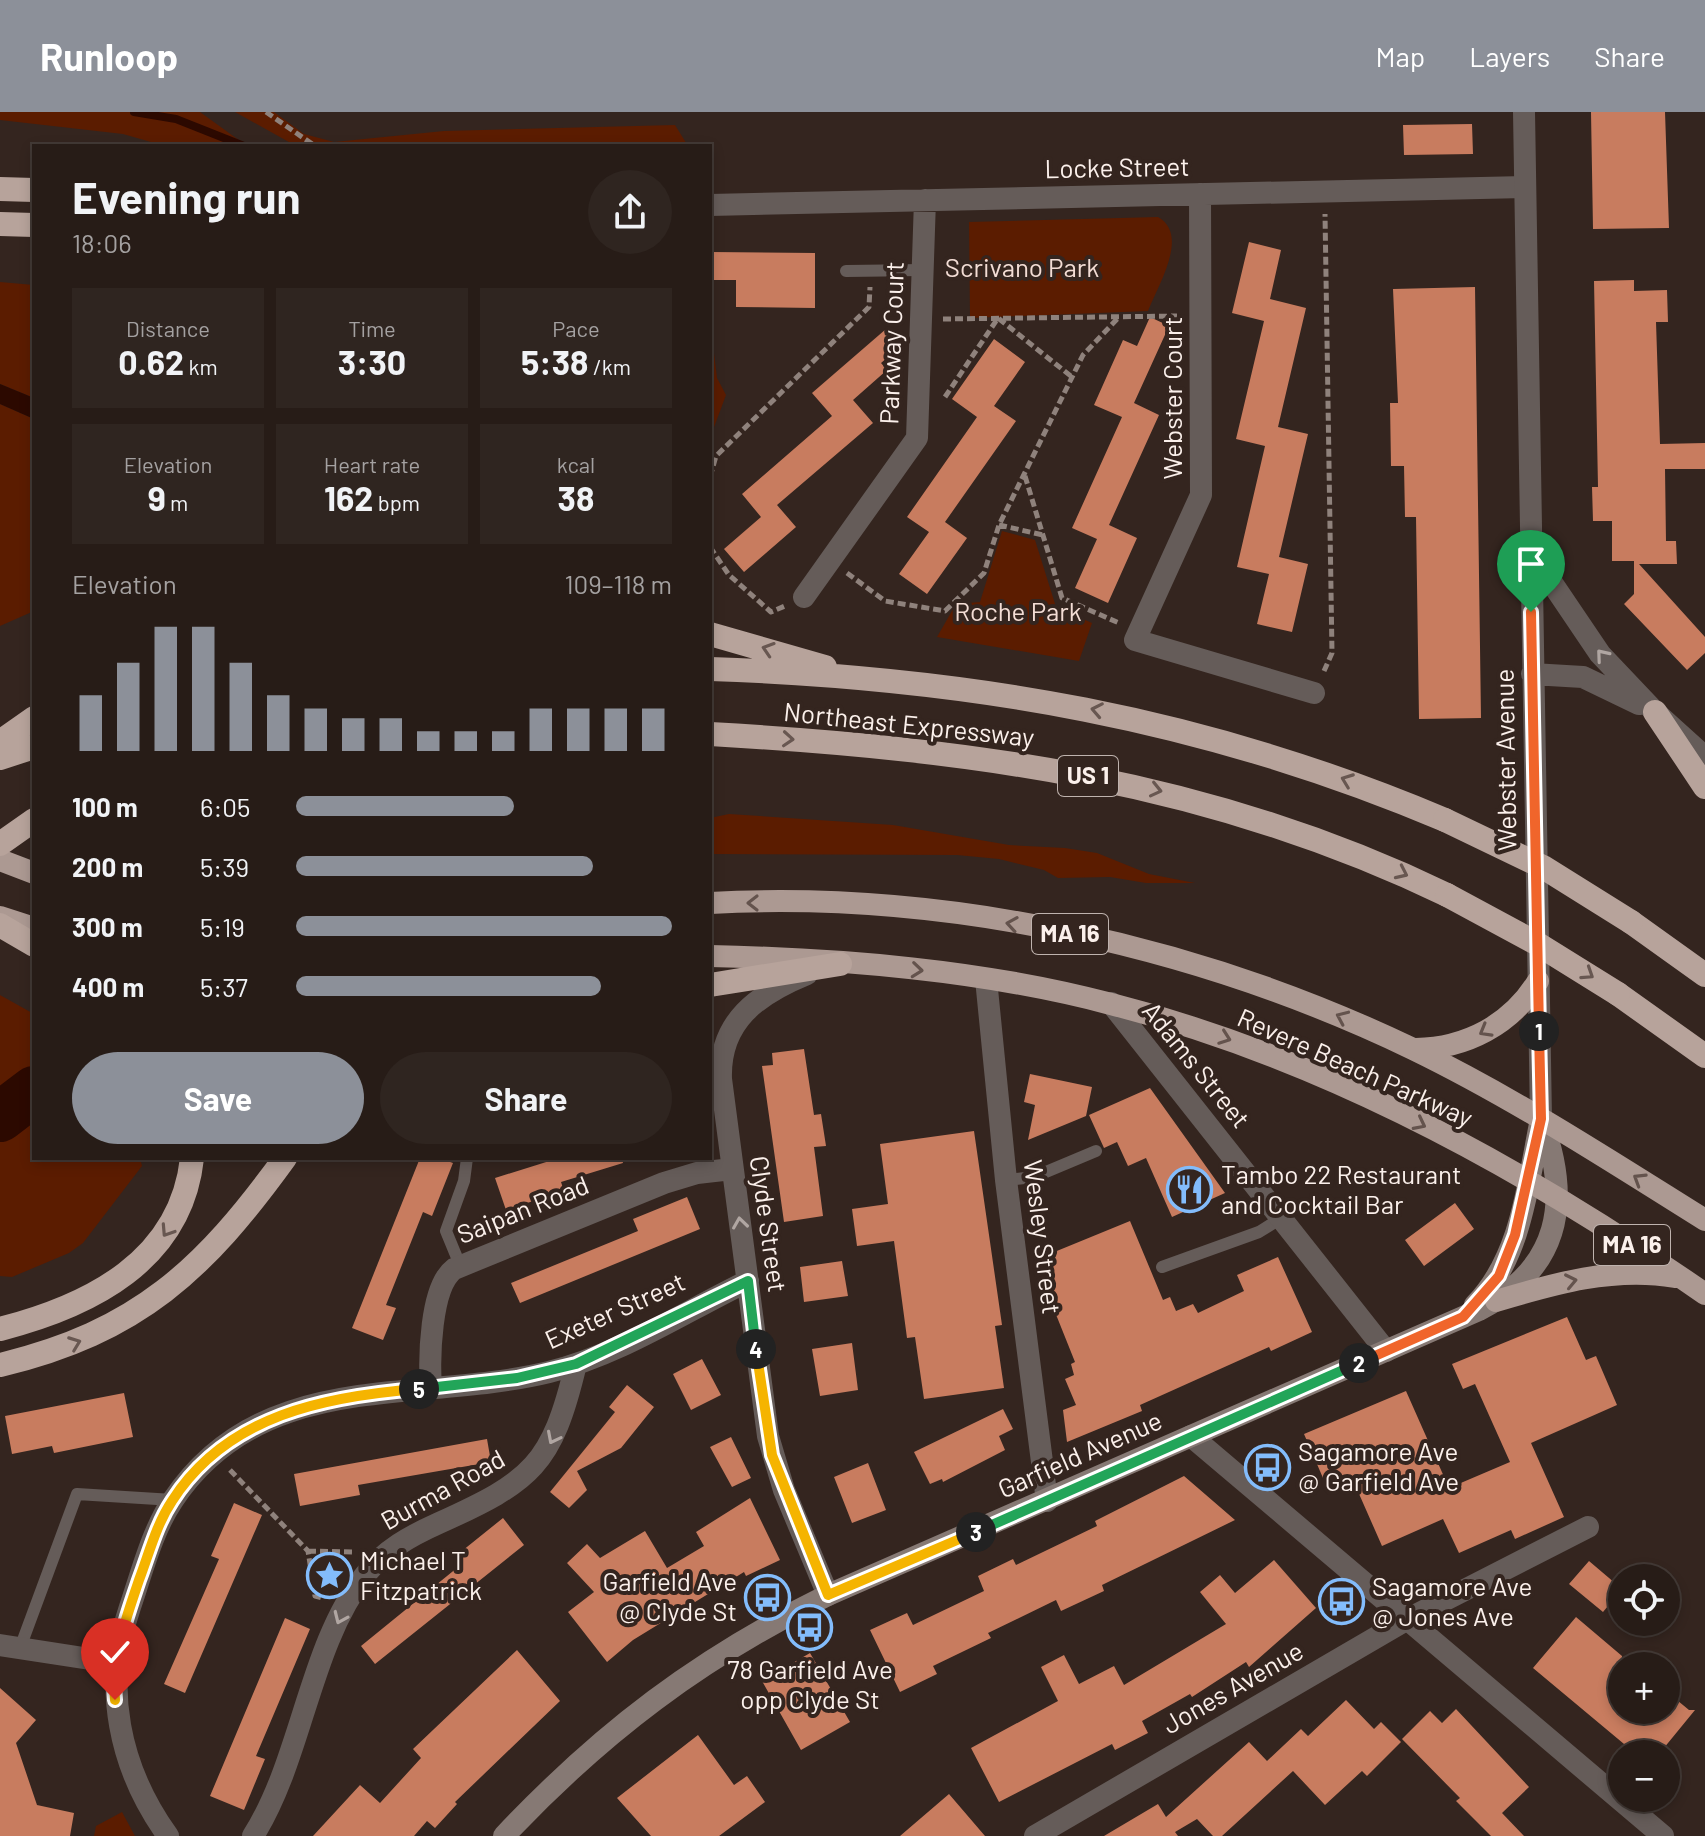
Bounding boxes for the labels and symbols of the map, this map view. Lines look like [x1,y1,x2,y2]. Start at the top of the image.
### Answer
street label: Locke Street [1044,150,1190,183]
park label: Scrivano Park [945,251,1099,282]
street label: Parkway Court [872,261,909,425]
street label: Webster Court [1156,317,1187,479]
pin [1497,530,1565,612]
park label: Roche Park [954,595,1082,626]
one-way arrow [761,642,775,658]
one-way arrow [1597,649,1612,664]
street label: Webster Avenue [1487,669,1522,851]
street label: Northeast Expressway [782,695,1036,752]
one-way arrow [1090,703,1104,720]
one-way arrow [782,730,795,747]
road number: US 1 [1058,756,1118,796]
one-way arrow [1341,773,1355,790]
one-way arrow [1149,781,1162,798]
one-way arrow [1394,863,1408,879]
one-way arrow [746,894,759,911]
road number: MA 16 [1032,914,1108,954]
one-way arrow [1005,916,1019,933]
one-way arrow [911,962,924,979]
one-way arrow [1580,965,1594,980]
street label: Adams Street [1137,995,1257,1133]
street label: Revere Beach Parkway [1233,1001,1478,1132]
one-way arrow [1336,1011,1350,1027]
pin: 1 [1519,1011,1559,1051]
one-way arrow [1479,1021,1494,1037]
one-way arrow [1217,1028,1231,1045]
one-way arrow [1411,1114,1426,1130]
street label: Clyde Street [745,1154,794,1294]
street label: Wesley Street [1019,1158,1068,1316]
place label: Tambo 22 Restaurant and Cocktail Bar [1221,1158,1461,1219]
restaurant icon: Tambo 22 Restaurant and Cocktail Bar [1166,1166,1214,1214]
street label: Saipan Road [452,1168,593,1249]
one-way arrow [1633,1173,1648,1188]
one-way arrow [732,1216,749,1229]
one-way arrow [161,1222,176,1237]
road number: MA 16 [1594,1225,1670,1265]
street label: Exeter Street [540,1265,689,1354]
one-way arrow [1564,1273,1577,1290]
pin: 4 [736,1329,776,1369]
one-way arrow [67,1336,81,1352]
pin: 2 [1339,1343,1379,1383]
pin: 5 [399,1369,439,1409]
street label: Garfield Avenue [993,1404,1166,1504]
one-way arrow [548,1429,563,1444]
place label: Sagamore Ave @ Garfield Ave [1298,1435,1459,1496]
street label: Burma Road [375,1442,510,1535]
bus stop icon: Sagamore Ave @ Garfield Ave [1243,1443,1291,1491]
pin: 3 [956,1512,996,1552]
place label: Michael T Fitzpatrick [360,1544,482,1605]
place icon: Michael T Fitzpatrick [305,1552,353,1600]
place label: Garfield Ave @ Clyde St [603,1565,737,1626]
place label: Sagamore Ave @ Jones Ave [1372,1570,1532,1631]
bus stop icon: Garfield Ave @ Clyde St [744,1573,792,1621]
bus stop icon: Sagamore Ave @ Jones Ave [1317,1578,1365,1626]
bus stop icon: 78 Garfield Ave opp Clyde St [786,1603,834,1651]
one-way arrow [334,1610,350,1625]
pin [81,1618,149,1700]
street label: Jones Avenue [1157,1634,1308,1739]
place label: 78 Garfield Ave opp Clyde St [727,1653,893,1714]

